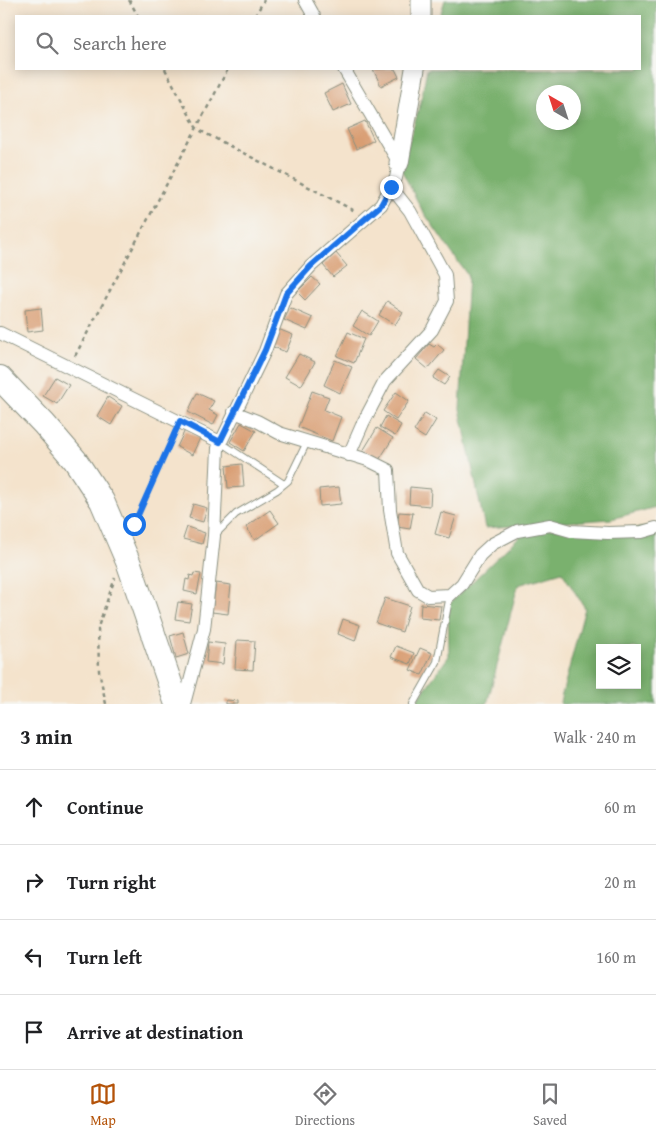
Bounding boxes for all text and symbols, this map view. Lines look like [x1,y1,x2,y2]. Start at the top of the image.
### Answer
search box [15,15,641,70]
icon: search [33,29,61,57]
text: Search here [73,29,167,57]
north arrow [536,85,581,130]
route end [380,176,403,199]
route start [123,513,146,536]
map controls [596,644,641,689]
button: layers [596,644,641,689]
text: 3 min [20,721,72,752]
text: Walk · 240 m [553,725,636,749]
icon: ahead [20,793,48,821]
text: Continue [67,793,144,821]
text: 60 m [604,795,636,819]
icon: right [20,868,48,896]
text: Turn right [67,868,156,896]
text: 20 m [604,870,636,894]
icon: left [20,943,48,971]
text: Turn left [67,943,142,971]
text: 160 m [596,945,636,969]
icon: arrive [20,1018,48,1046]
text: Arrive at destination [67,1018,243,1046]
tab: Map [89,1080,117,1130]
tab: Directions [295,1080,355,1130]
tab: Saved [533,1080,567,1130]

